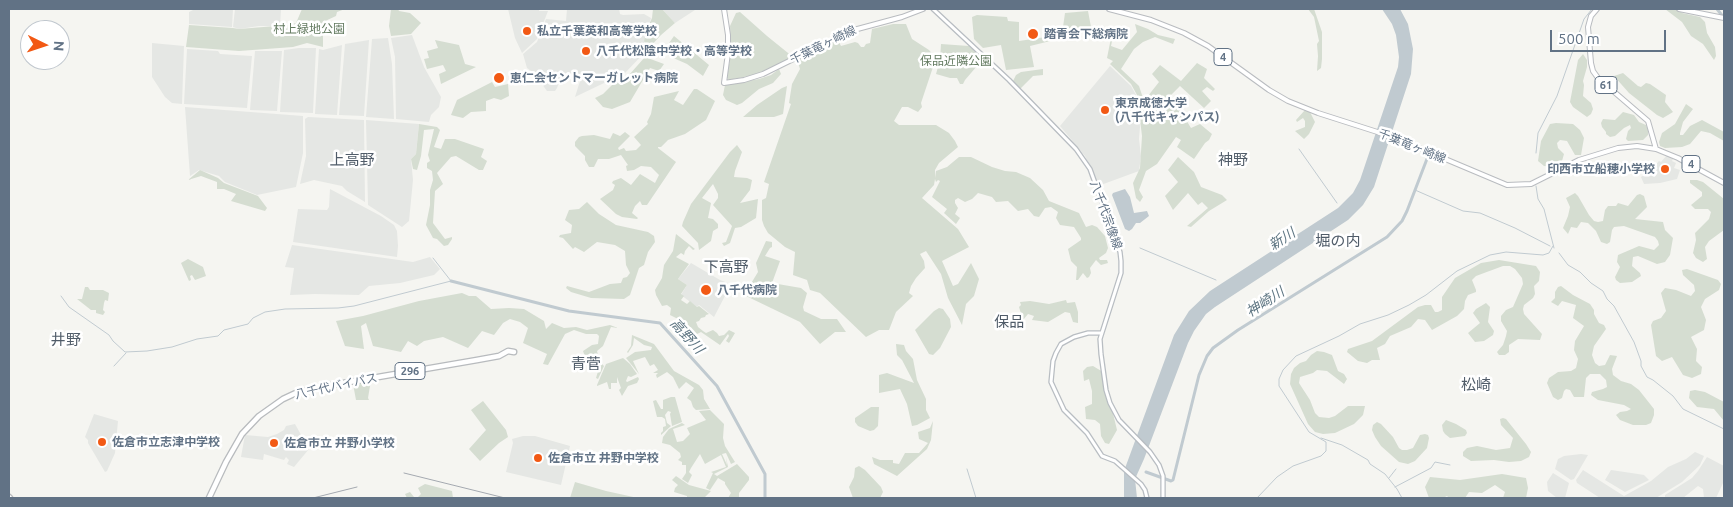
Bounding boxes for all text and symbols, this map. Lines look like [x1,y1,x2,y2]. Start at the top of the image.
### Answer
north arrow [20,20,70,70]
scale bar [1553,20,1669,52]
park label: 村上緑地公園 [273,22,345,36]
street label: 千葉竜ヶ崎線 [787,23,859,67]
place label: 私立千葉英和高等学校 [537,24,657,38]
marker: 私立千葉英和高等学校 [521,25,533,37]
marker: 踏青会下総病院 [1026,27,1040,41]
place label: 踏青会下総病院 [1044,27,1128,41]
text: 500 m [1558,30,1600,47]
text: N [51,40,67,52]
place label: 八千代松陰中学校・高等学校 [596,44,752,58]
marker: 八千代松陰中学校・高等学校 [580,45,592,57]
road number: 4 [1214,48,1232,66]
park label: 保品近隣公園 [920,54,992,68]
marker: 恵仁会セントマーガレット病院 [492,71,506,85]
place label: 恵仁会セントマーガレット病院 [510,71,678,85]
road number: 61 [1595,76,1617,94]
place label: 東京成徳大学 (八千代キャンパス) [1115,96,1219,124]
marker: 東京成徳大学 (八千代キャンパス) [1099,104,1111,116]
street label: 千葉竜ヶ崎線 [1376,126,1448,166]
district label: 上高野 [330,151,374,169]
district label: 神野 [1218,151,1248,169]
road number: 4 [1682,156,1700,172]
place label: 印西市立船穂小学校 [1547,162,1655,176]
marker: 印西市立船穂小学校 [1659,163,1671,175]
street label: 八千代宗像線 [1087,179,1125,251]
water label: 新川 [1266,224,1298,254]
district label: 堀の内 [1316,232,1360,250]
district label: 下高野 [704,258,748,276]
marker: 八千代病院 [699,283,713,297]
place label: 八千代病院 [717,283,777,297]
water label: 神崎川 [1243,284,1287,320]
district label: 保品 [994,313,1024,331]
water label: 高野川 [667,315,707,357]
district label: 井野 [51,331,81,349]
district label: 青菅 [571,355,601,373]
road number: 296 [395,362,425,380]
street label: 八千代バイパス [293,370,379,402]
district label: 松崎 [1461,376,1491,394]
place label: 佐倉市立志津中学校 [112,435,220,449]
marker: 佐倉市立志津中学校 [96,436,108,448]
place label: 佐倉市立 井野小学校 [284,436,395,450]
marker: 佐倉市立 井野小学校 [268,437,280,449]
place label: 佐倉市立 井野中学校 [548,451,659,465]
marker: 佐倉市立 井野中学校 [532,452,544,464]

